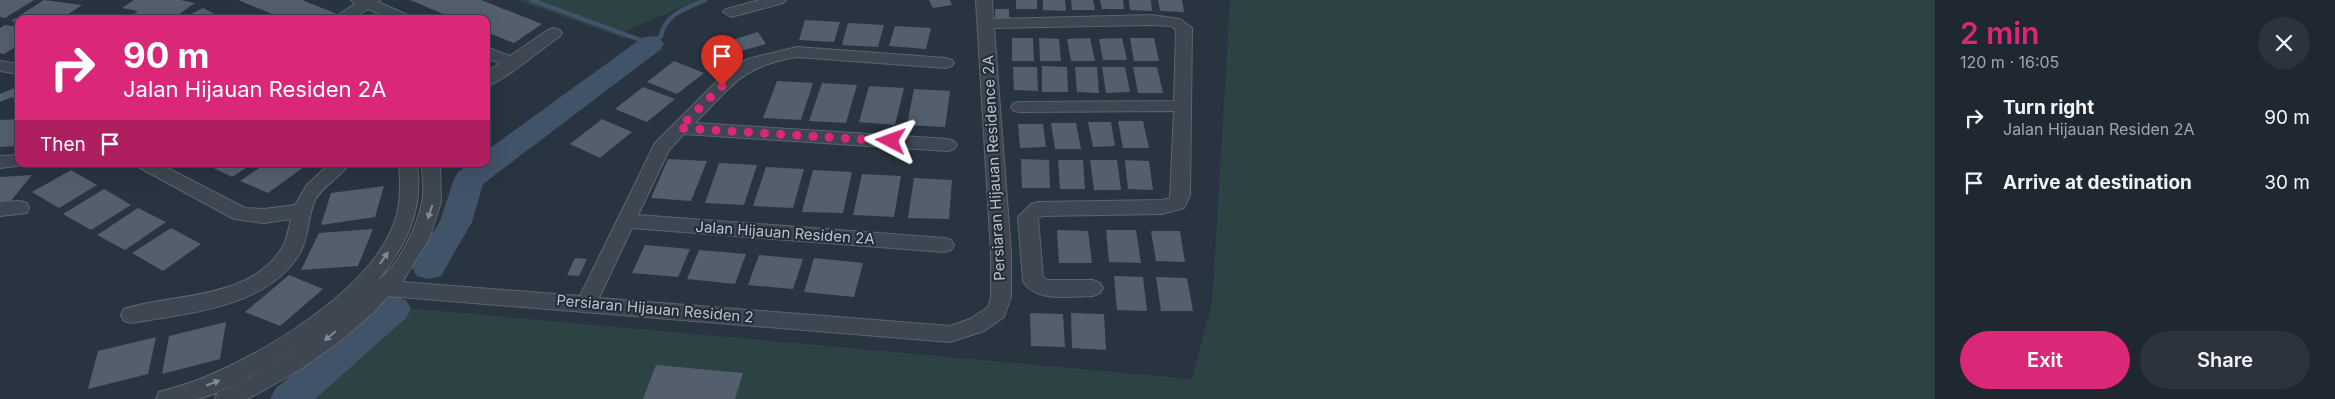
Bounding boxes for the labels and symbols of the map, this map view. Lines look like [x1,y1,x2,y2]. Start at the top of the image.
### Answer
pin [701,35,743,86]
street label: Persiaran Hijauan Residence 2A [978,55,1009,281]
position arrow [864,114,916,166]
one-way arrow [425,204,433,219]
street label: Jalan Hijauan Residen 2A [695,217,875,248]
one-way arrow [379,251,389,265]
street label: Persiaran Hijauan Residen 2 [556,290,755,327]
one-way arrow [324,331,337,342]
one-way arrow [206,379,220,387]

